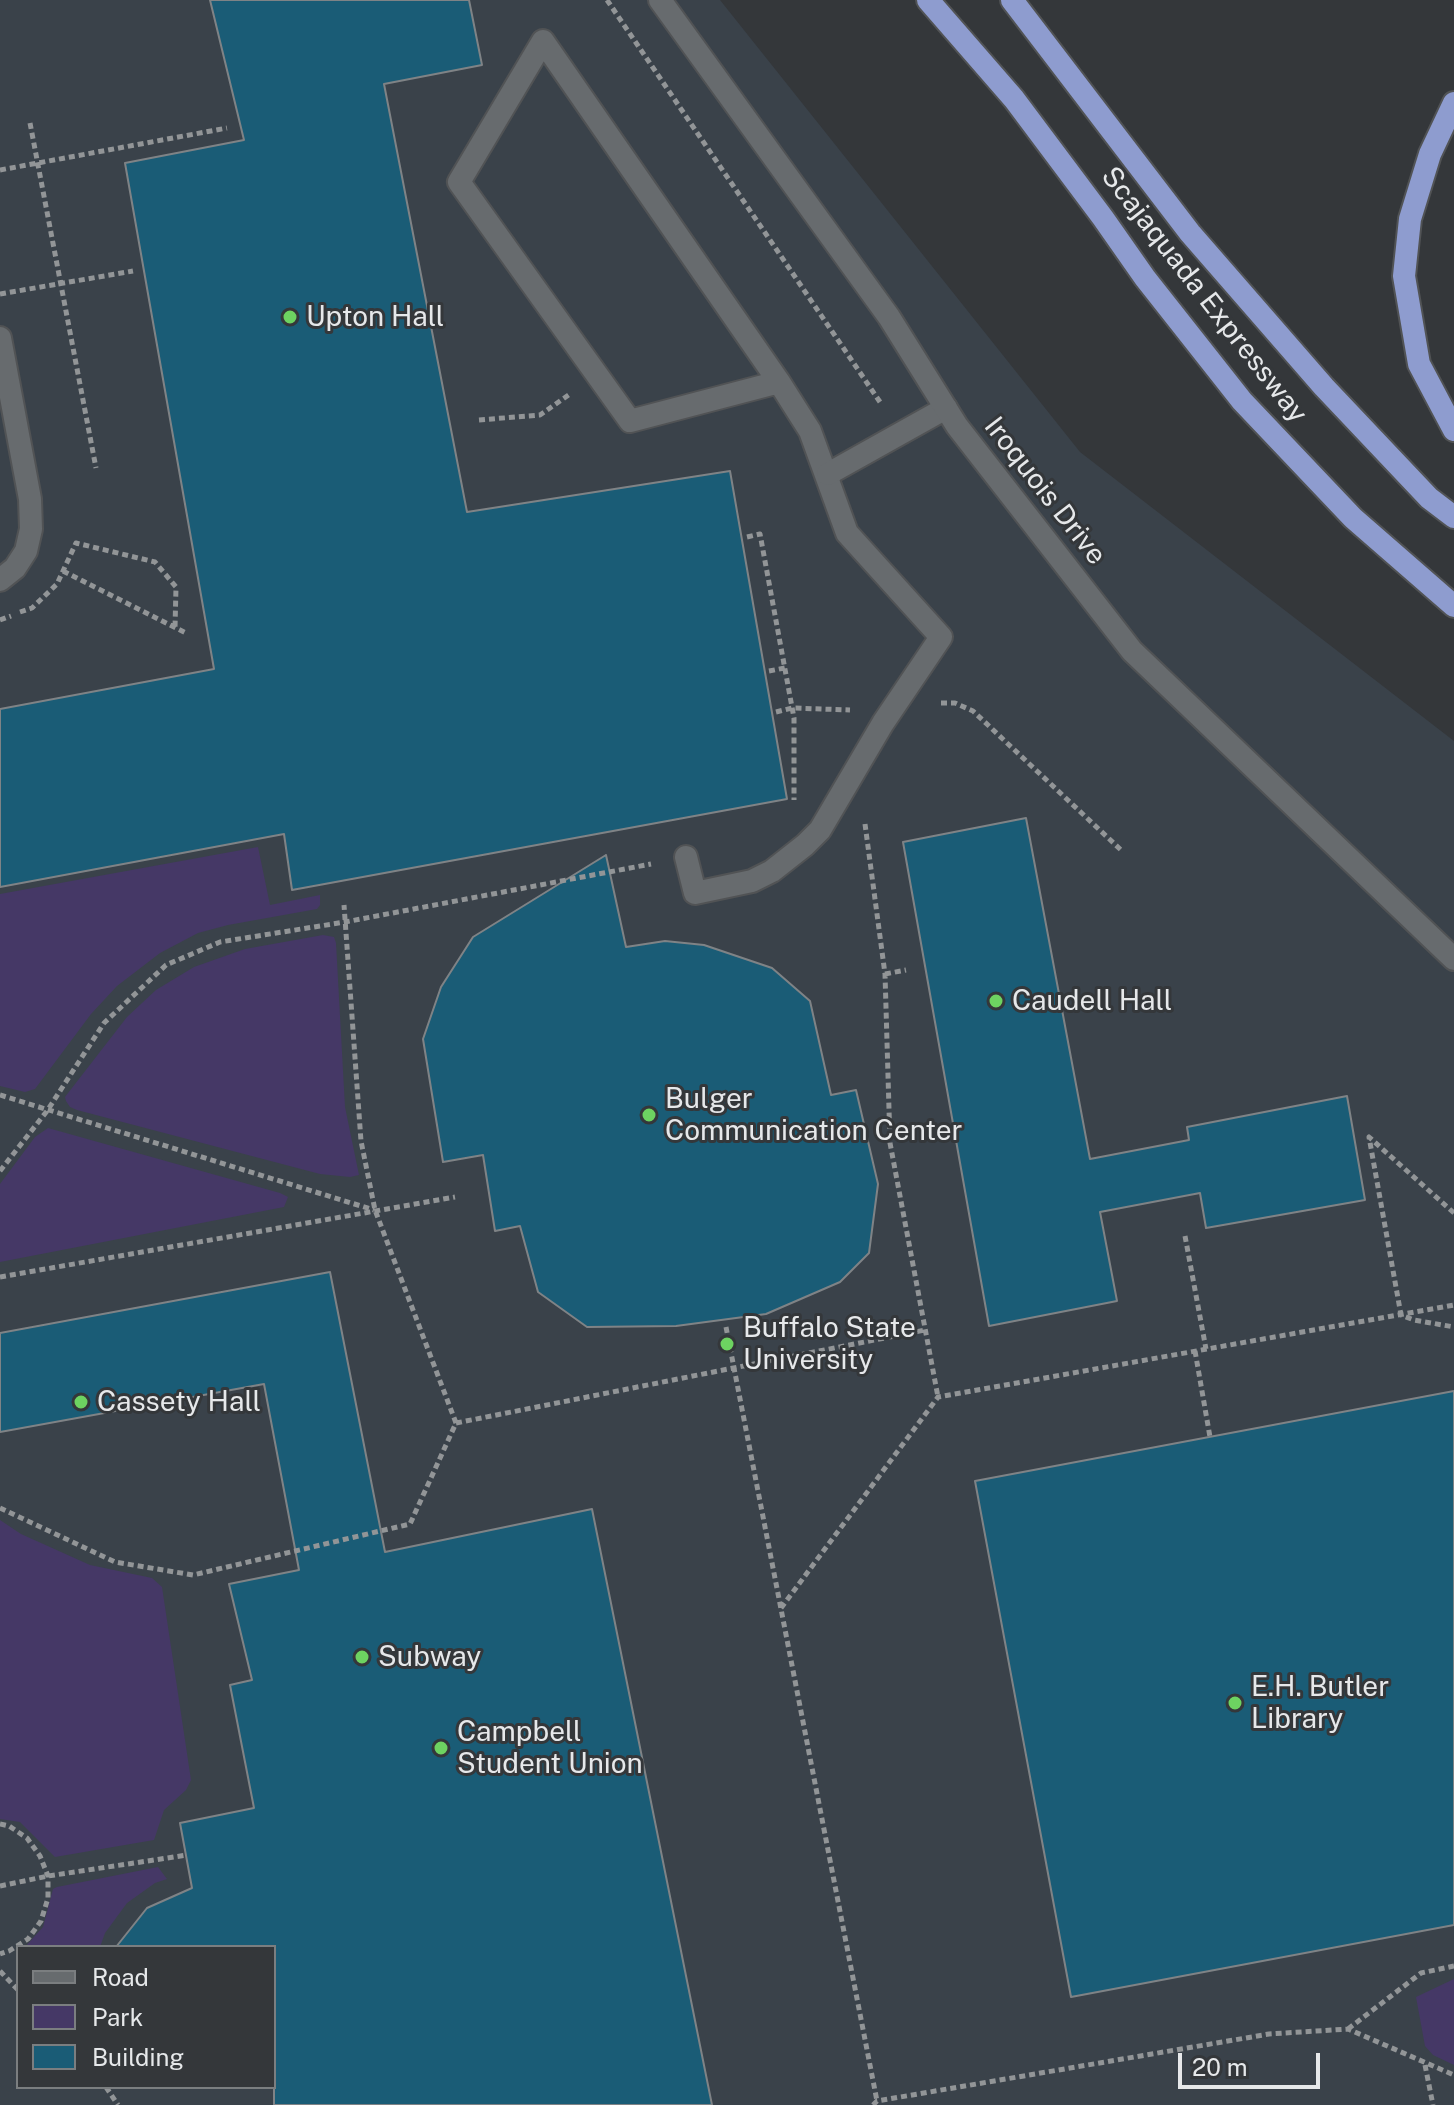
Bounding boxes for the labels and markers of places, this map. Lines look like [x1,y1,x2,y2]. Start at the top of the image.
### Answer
place label: Upton Hall [306,300,444,334]
marker: Upton Hall [281,308,299,326]
place label: Caudell Hall [1012,984,1172,1018]
marker: Caudell Hall [987,992,1005,1010]
place label: Bulger Communication Center [665,1082,963,1148]
marker: Bulger Communication Center [640,1106,658,1124]
place label: Buffalo State University [743,1311,916,1377]
marker: Buffalo State University [718,1335,736,1353]
place label: Cassety Hall [97,1385,261,1419]
marker: Cassety Hall [72,1393,90,1411]
place label: Subway [378,1640,481,1674]
marker: Subway [353,1648,371,1666]
place label: E.H. Butler Library [1251,1670,1389,1736]
marker: E.H. Butler Library [1226,1694,1244,1712]
place label: Campbell Student Union [457,1715,643,1781]
marker: Campbell Student Union [432,1739,450,1757]

